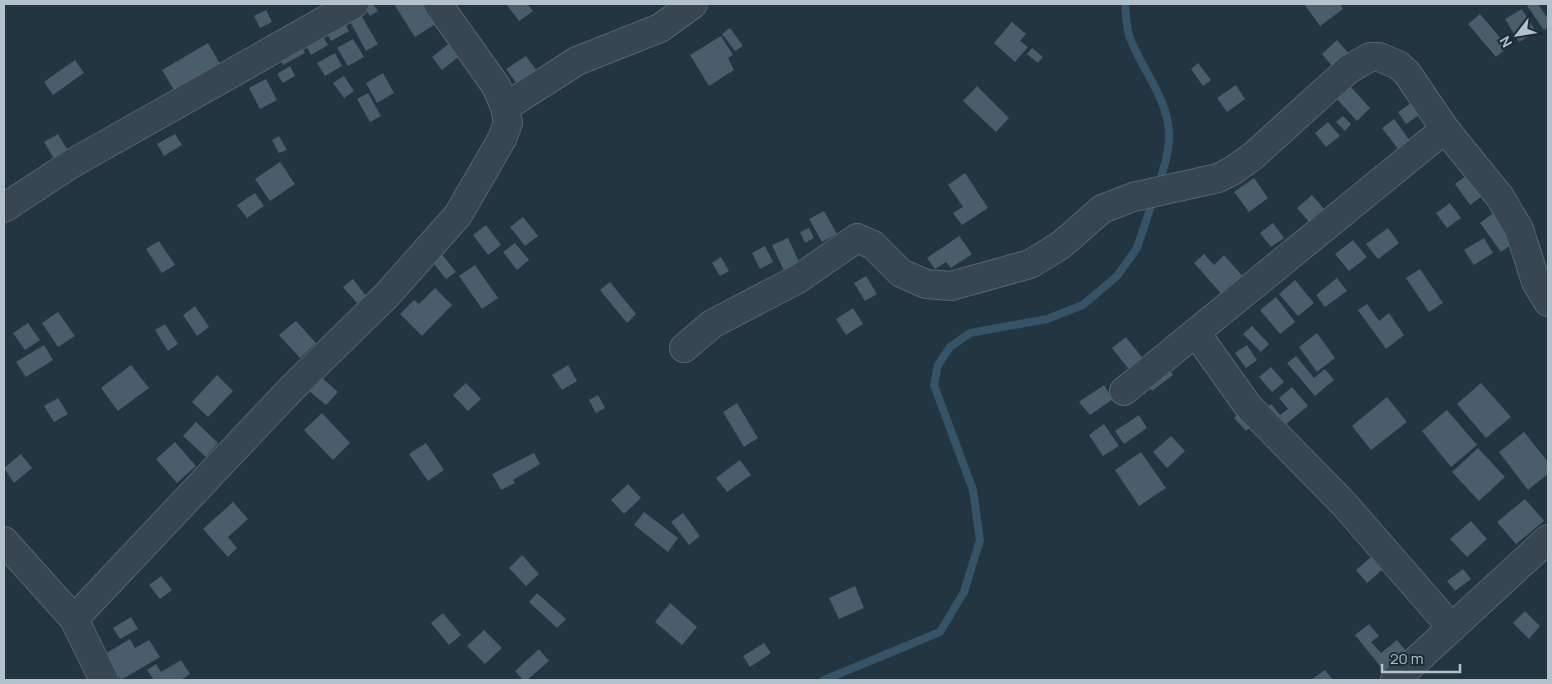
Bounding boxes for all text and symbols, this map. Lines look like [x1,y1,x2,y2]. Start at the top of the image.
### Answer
north arrow [1492,10,1542,60]
text: N [1495,33,1516,51]
scale bar [1382,642,1460,674]
text: 20 m [1390,648,1423,669]

